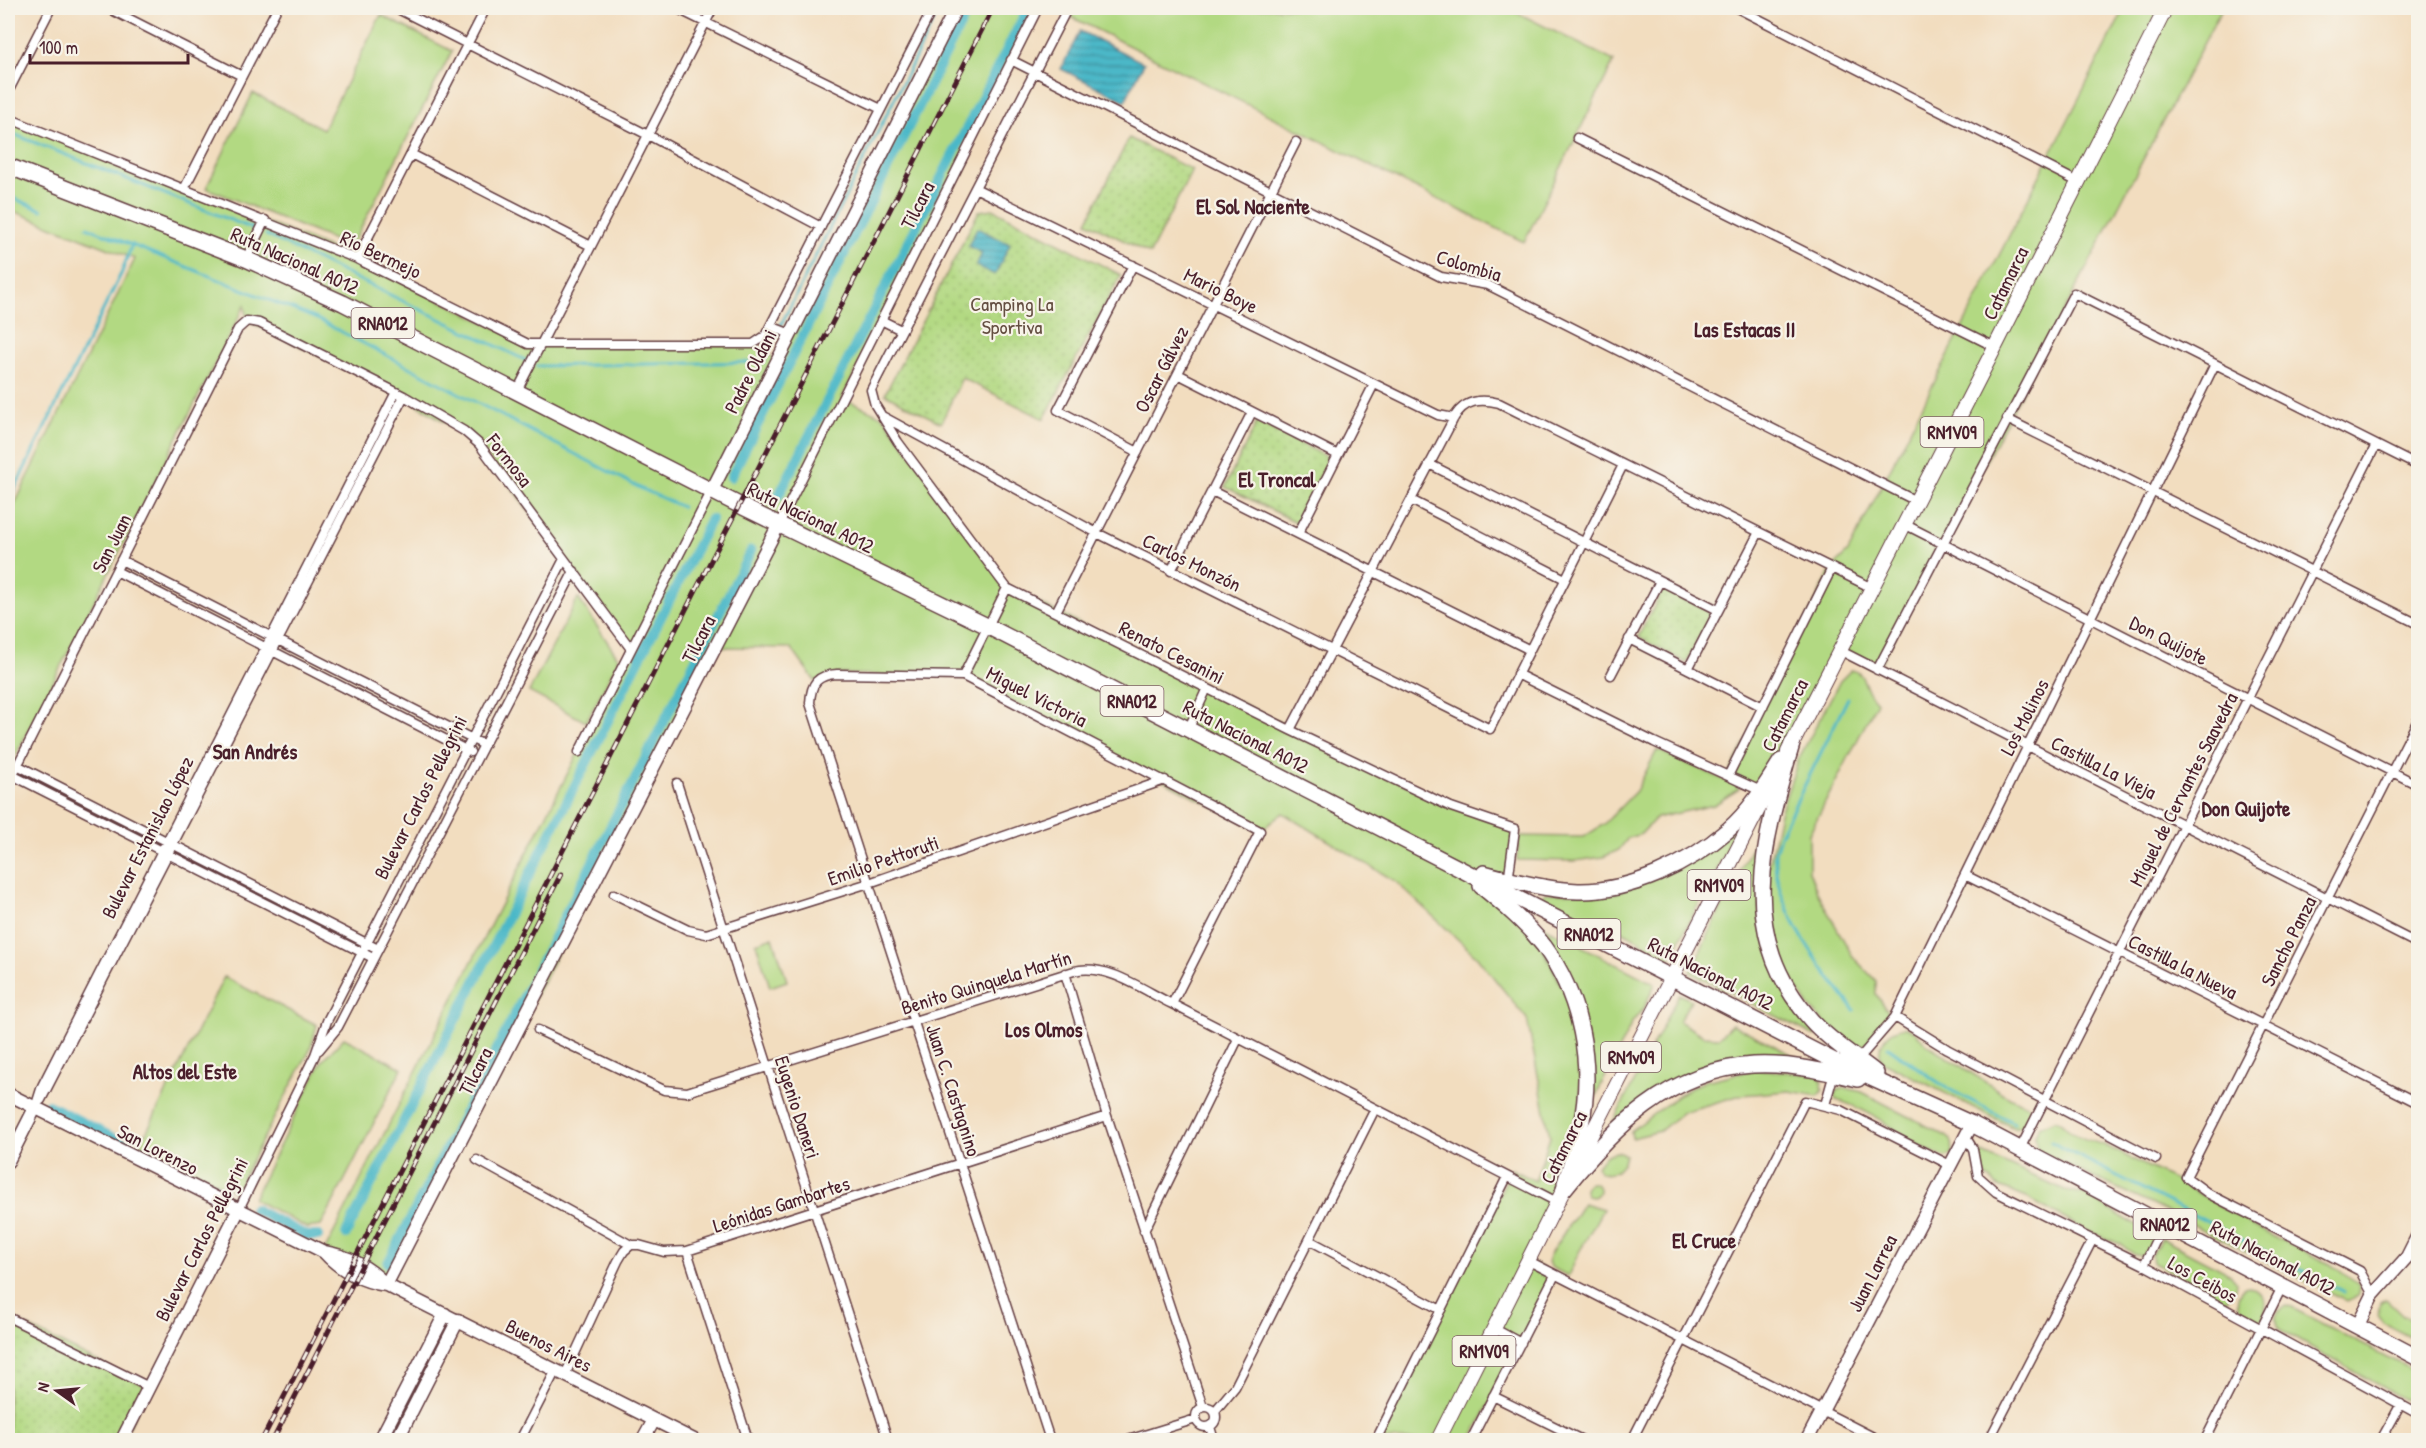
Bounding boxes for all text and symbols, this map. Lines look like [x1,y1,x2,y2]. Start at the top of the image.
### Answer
scale bar [30,27,188,65]
text: 100 m [39,35,78,60]
street label: Tilcara [894,176,941,234]
district label: El Sol Naciente [1196,192,1311,221]
street label: Ruta Nacional A012 [227,220,364,301]
street label: Río Bermejo [336,224,426,284]
street label: Colombia [1433,242,1505,288]
street label: Catamarca [1976,242,2034,324]
street label: Mario Boye [1179,261,1263,320]
park label: Camping La Sportiva [970,290,1054,340]
road number: RNA012 [352,308,415,338]
district label: Las Estacas II [1695,315,1795,344]
street label: Oscar Gálvez [1128,321,1195,417]
street label: Padre Oldani [717,324,783,418]
road number: RN1V09 [1920,417,1984,447]
street label: Formosa [480,427,539,492]
district label: El Troncal [1238,465,1316,494]
street label: Ruta Nacional A012 [743,475,879,560]
street label: San Juan [85,509,137,577]
street label: Carlos Monzón [1138,526,1246,598]
street label: Don Quijote [2125,609,2213,671]
street label: Tilcara [675,610,722,668]
street label: Renato Cesanini [1115,614,1229,690]
street label: Miguel Victoria [982,659,1092,733]
street label: Catamarca [1754,674,1814,756]
street label: Los Molinos [1993,674,2055,760]
road number: RNA012 [1100,686,1164,716]
street label: Miguel de Cervantes Saavedra [2122,687,2244,891]
street label: Ruta Nacional A012 [1179,693,1314,779]
street label: Bulevar Carlos Pellegrini [367,710,473,884]
street label: Castilla La Vieja [2047,729,2162,805]
district label: San Andrés [213,737,297,766]
street label: Bulevar Estanislao López [94,751,200,923]
district label: Don Quijote [2202,794,2291,823]
street label: Emilio Pettoruti [824,828,942,892]
road number: RN1V09 [1688,870,1750,900]
street label: Sancho Panza [2254,891,2322,991]
road number: RNA012 [1558,919,1620,949]
street label: Castilla la Nueva [2124,927,2242,1005]
street label: Ruta Nacional A012 [1644,930,1779,1016]
street label: Benito Quinquela Martín [898,943,1074,1021]
district label: Los Olmos [1005,1015,1083,1044]
street label: Juan C. Castagnino [920,1020,988,1160]
street label: Tilcara [452,1042,499,1100]
road number: RN1v09 [1601,1042,1661,1072]
street label: Eugenio Daneri [769,1052,827,1162]
district label: Altos del Este [133,1057,238,1086]
street label: Catamarca [1533,1106,1593,1188]
street label: San Lorenzo [113,1117,203,1181]
street label: Bulevar Carlos Pellegrini [148,1152,254,1326]
street label: Leónidas Gambartes [709,1169,853,1239]
road number: RNA012 [2134,1209,2196,1239]
street label: Ruta Nacional A012 [2206,1213,2341,1301]
district label: El Cruce [1672,1226,1737,1255]
street label: Juan Larrea [1841,1230,1903,1316]
street label: Los Ceibos [2164,1249,2243,1309]
street label: Buenos Aires [501,1312,597,1378]
road number: RN1V09 [1452,1336,1516,1366]
north arrow [27,1361,87,1421]
text: N [31,1380,54,1394]

